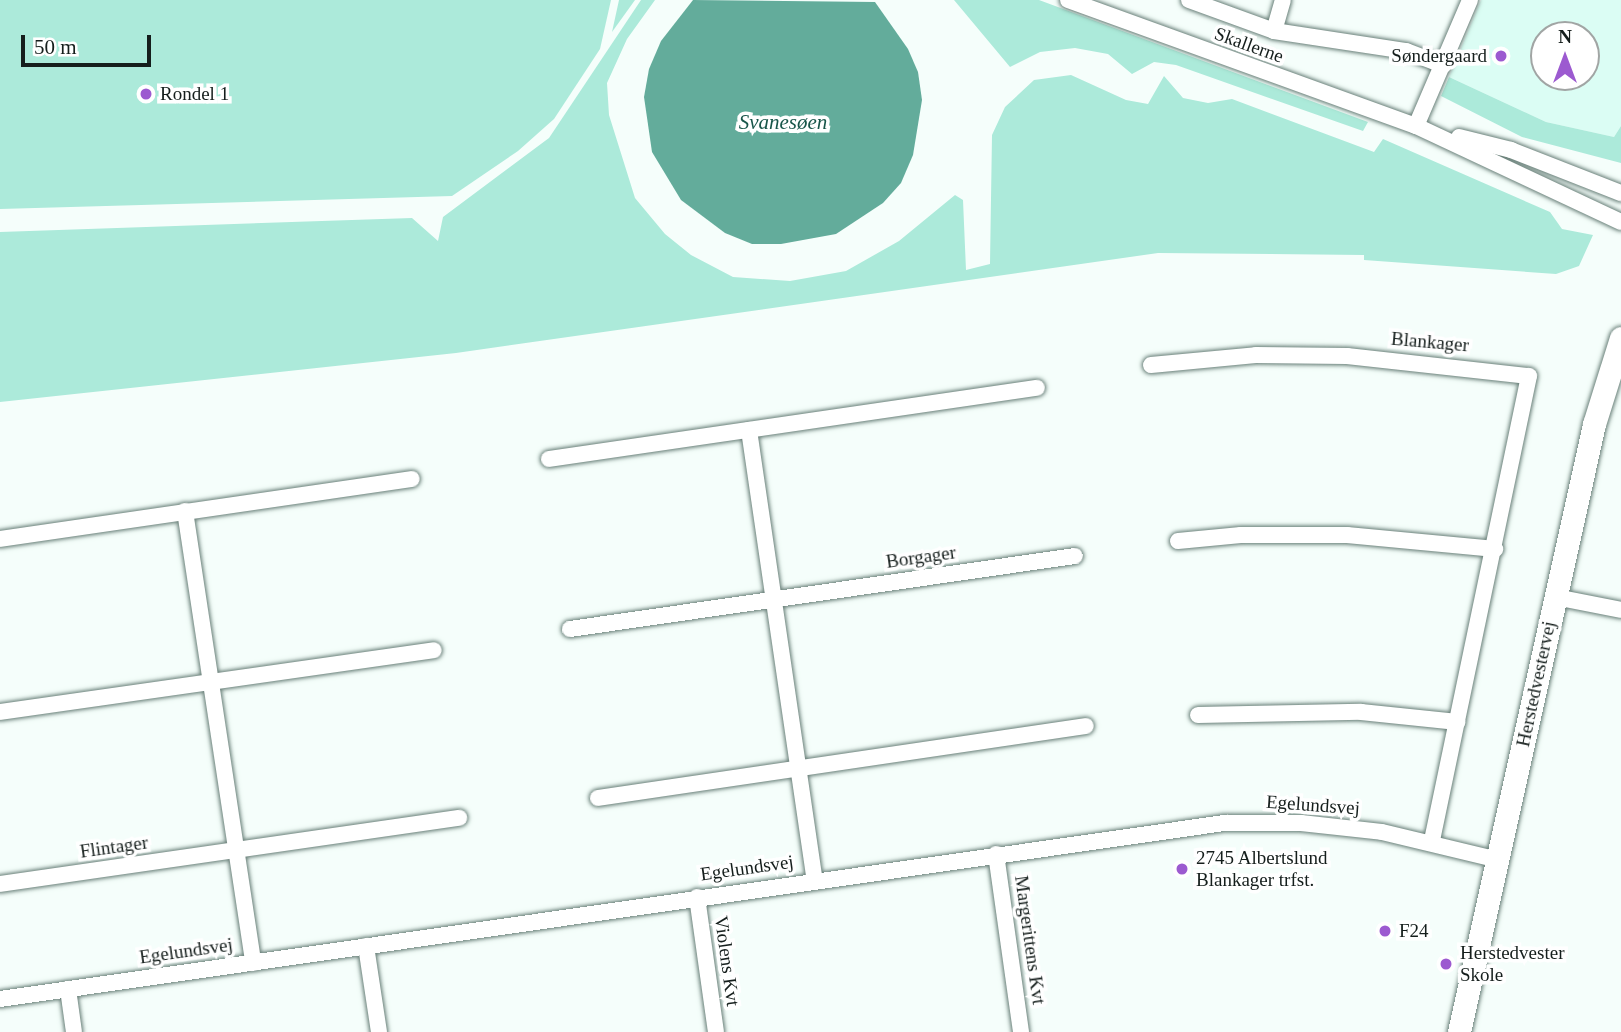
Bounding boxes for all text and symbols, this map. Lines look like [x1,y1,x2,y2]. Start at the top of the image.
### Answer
scale bar [24,21,154,65]
north arrow [1530,21,1600,91]
street label: Skallerne [1211,22,1287,68]
text: N [1558,26,1572,47]
text: 50 m [34,35,77,59]
place label: Søndergaard [1391,45,1487,67]
marker: Søndergaard [1493,48,1509,64]
place label: Rondel 1 [160,83,229,105]
marker: Rondel 1 [138,86,154,102]
water label: Svanesøen [739,109,827,135]
street label: Blankager [1390,327,1470,357]
street label: Borgager [885,541,957,573]
street label: Herstedvestervej [1512,619,1560,749]
street label: Egelundsvej [1265,790,1361,820]
street label: Flintager [78,831,150,863]
place label: 2745 Albertslund Blankager trfst. [1196,847,1328,891]
street label: Egelundsvej [699,850,795,886]
marker: 2745 Albertslund Blankager trfst. [1174,861,1190,877]
street label: Margerittens Kvt [1010,874,1050,1006]
street label: Violens Kvt [709,914,745,1008]
place label: F24 [1399,920,1429,942]
marker: F24 [1377,923,1393,939]
street label: Egelundsvej [138,933,234,969]
place label: Herstedvester Skole [1460,942,1564,986]
marker: Herstedvester Skole [1438,956,1454,972]

